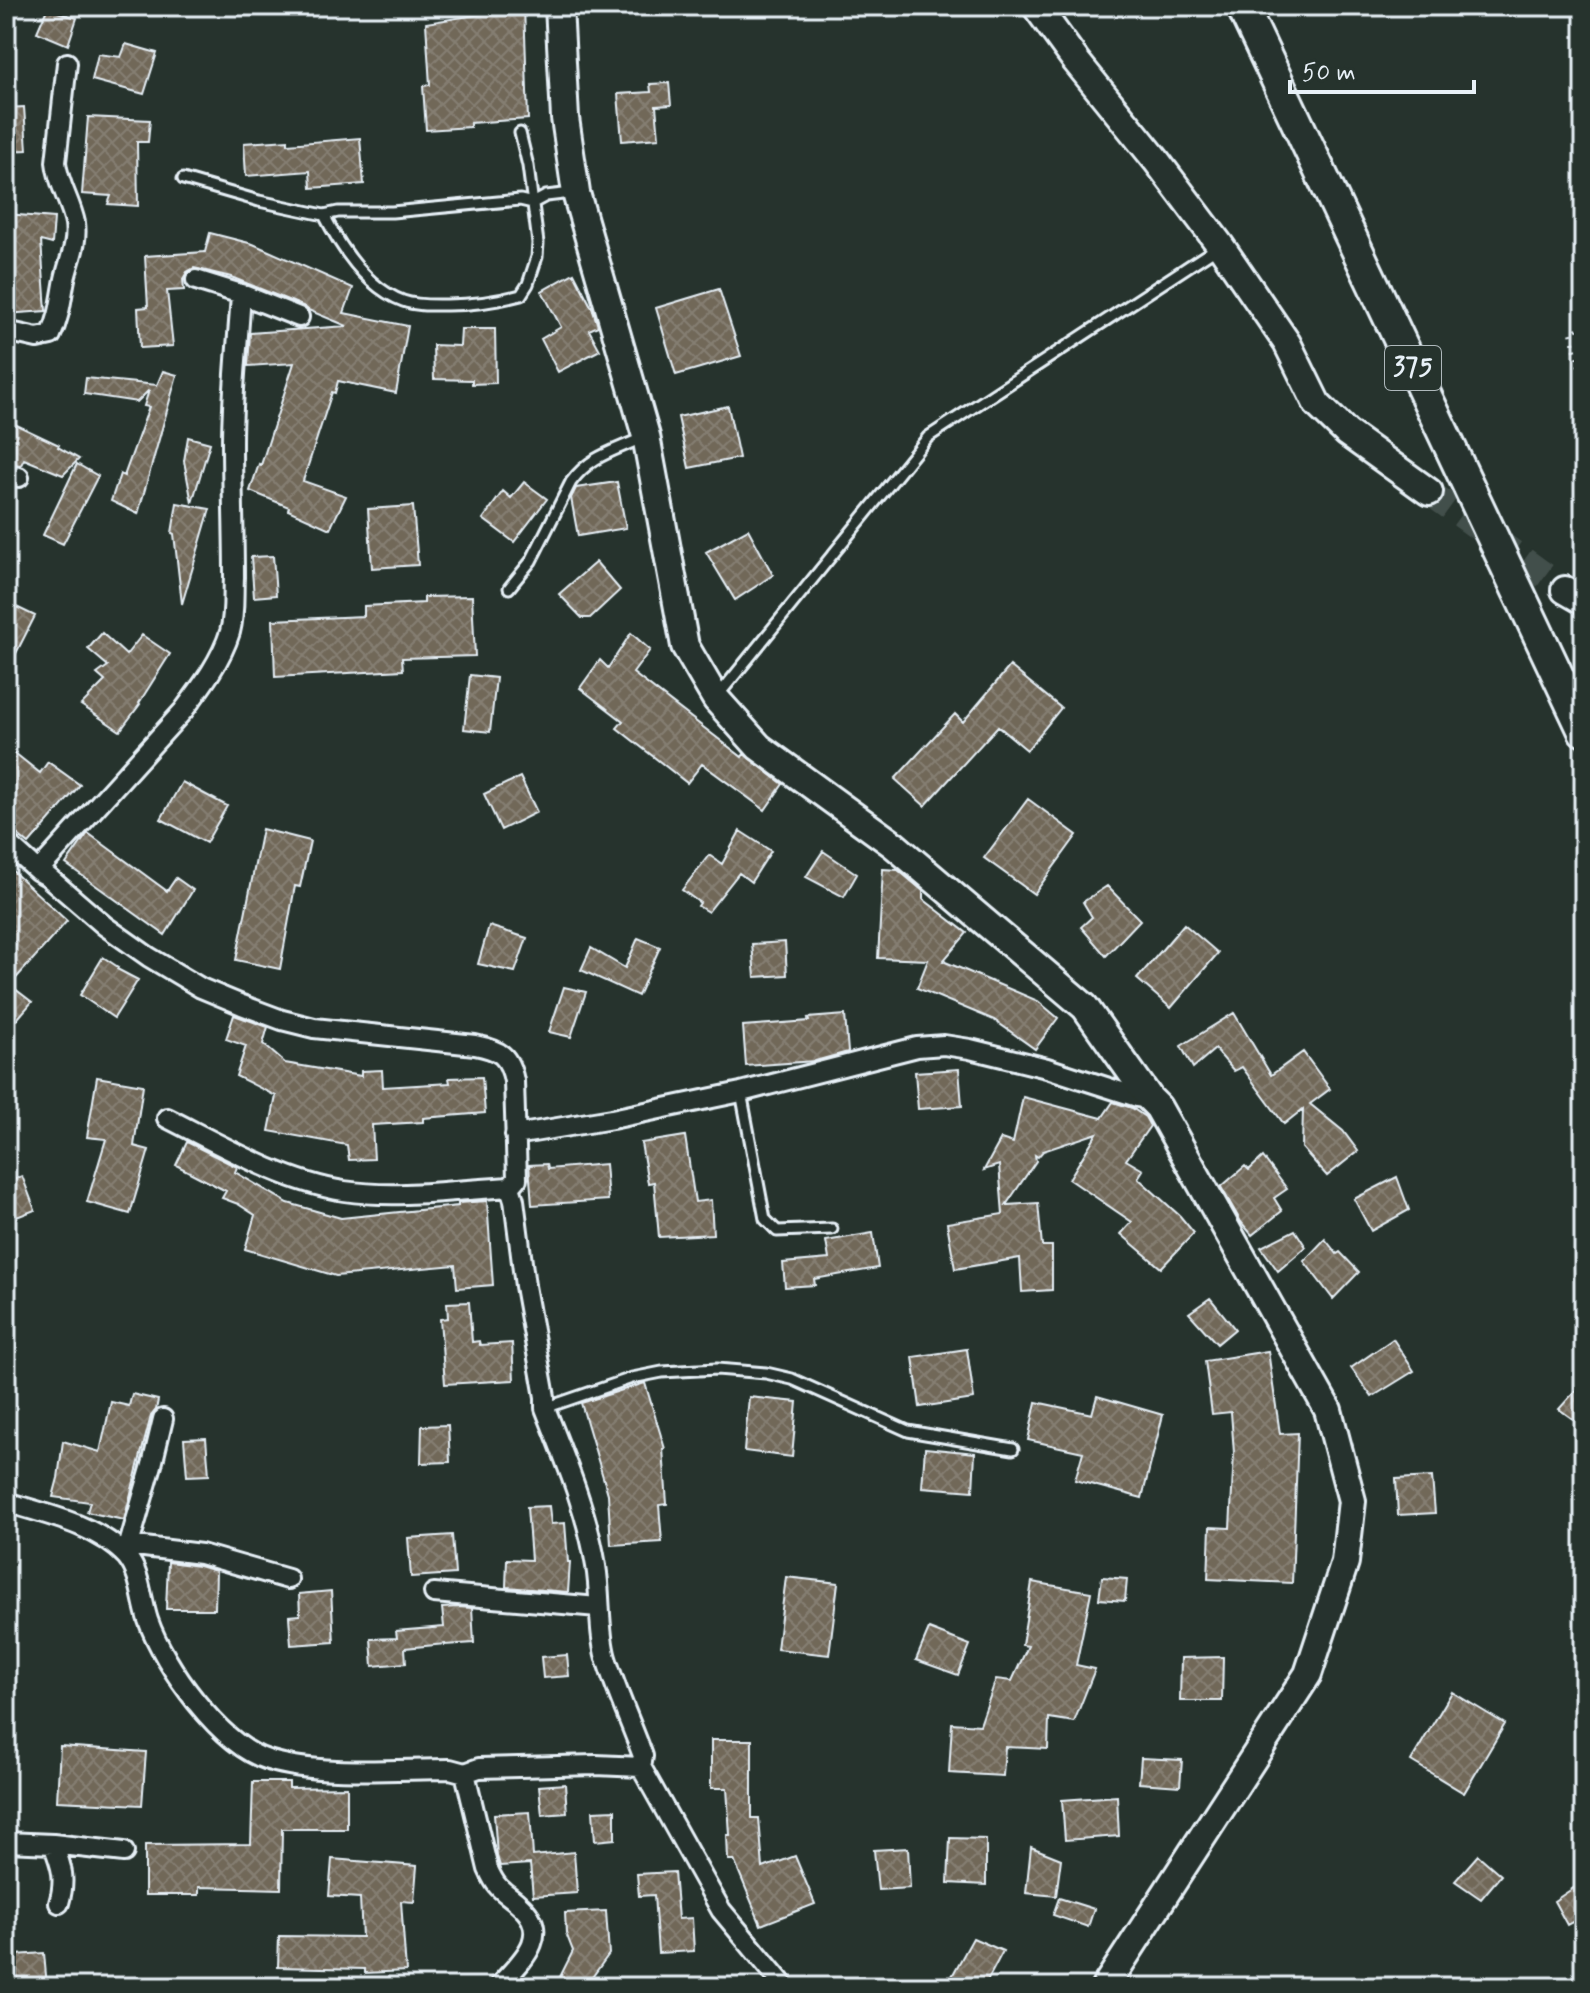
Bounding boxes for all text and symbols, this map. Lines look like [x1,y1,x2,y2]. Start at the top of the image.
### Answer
scale bar [1290,44,1474,94]
text: 50 m [1302,58,1356,89]
road number: 375 [1385,346,1441,390]

